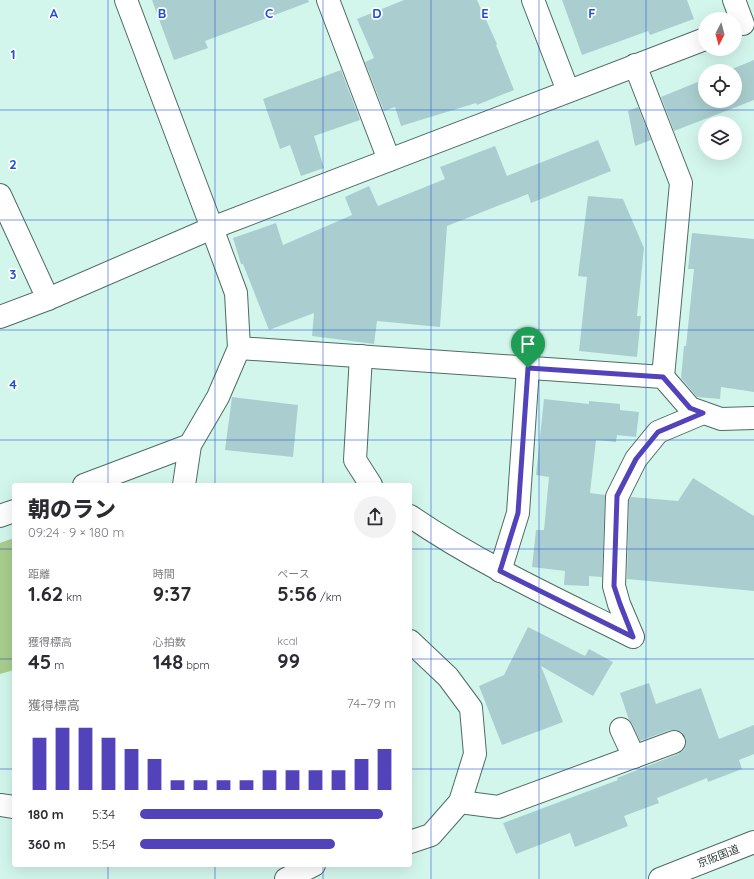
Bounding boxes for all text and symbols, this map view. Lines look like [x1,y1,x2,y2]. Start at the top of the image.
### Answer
text: A [50,5,59,21]
text: B [158,5,166,21]
text: C [265,5,273,21]
text: D [372,5,382,21]
text: E [481,5,489,21]
text: F [588,5,596,21]
north arrow [698,12,742,56]
map controls [698,12,742,160]
text: 1 [10,46,16,62]
button: locate [698,64,742,108]
button: layers [698,116,742,160]
text: 2 [9,156,17,172]
text: 3 [10,266,17,282]
pin [511,327,545,368]
icon: arrive [517,333,539,355]
text: 4 [9,376,17,392]
text: 朝のラン [28,495,116,523]
button: share [354,496,396,538]
text: 09:24 · 9 × 180 m [28,524,124,540]
text: 距離 [28,567,50,581]
text: 時間 [153,567,175,581]
text: ペース [277,567,310,581]
text: 1.62 [28,581,63,606]
text: 9:37 [153,581,191,606]
text: 5:56 [277,581,317,606]
text: km [63,590,82,604]
text: /km [317,590,342,604]
text: kcal [277,634,298,648]
text: 獲得標高 [28,635,72,649]
text: 心拍数 [153,635,186,649]
text: 99 [277,648,300,673]
text: 45 [28,649,51,674]
text: 148 [153,649,183,674]
text: m [51,658,64,672]
text: bpm [183,658,210,672]
text: 74–79 m [347,695,396,711]
text: 獲得標高 [28,697,80,713]
text: 180 m [28,806,64,822]
text: 5:34 [92,806,115,822]
text: 360 m [28,836,66,852]
text: 5:54 [92,836,115,852]
street label: 京阪国道 [695,842,741,870]

